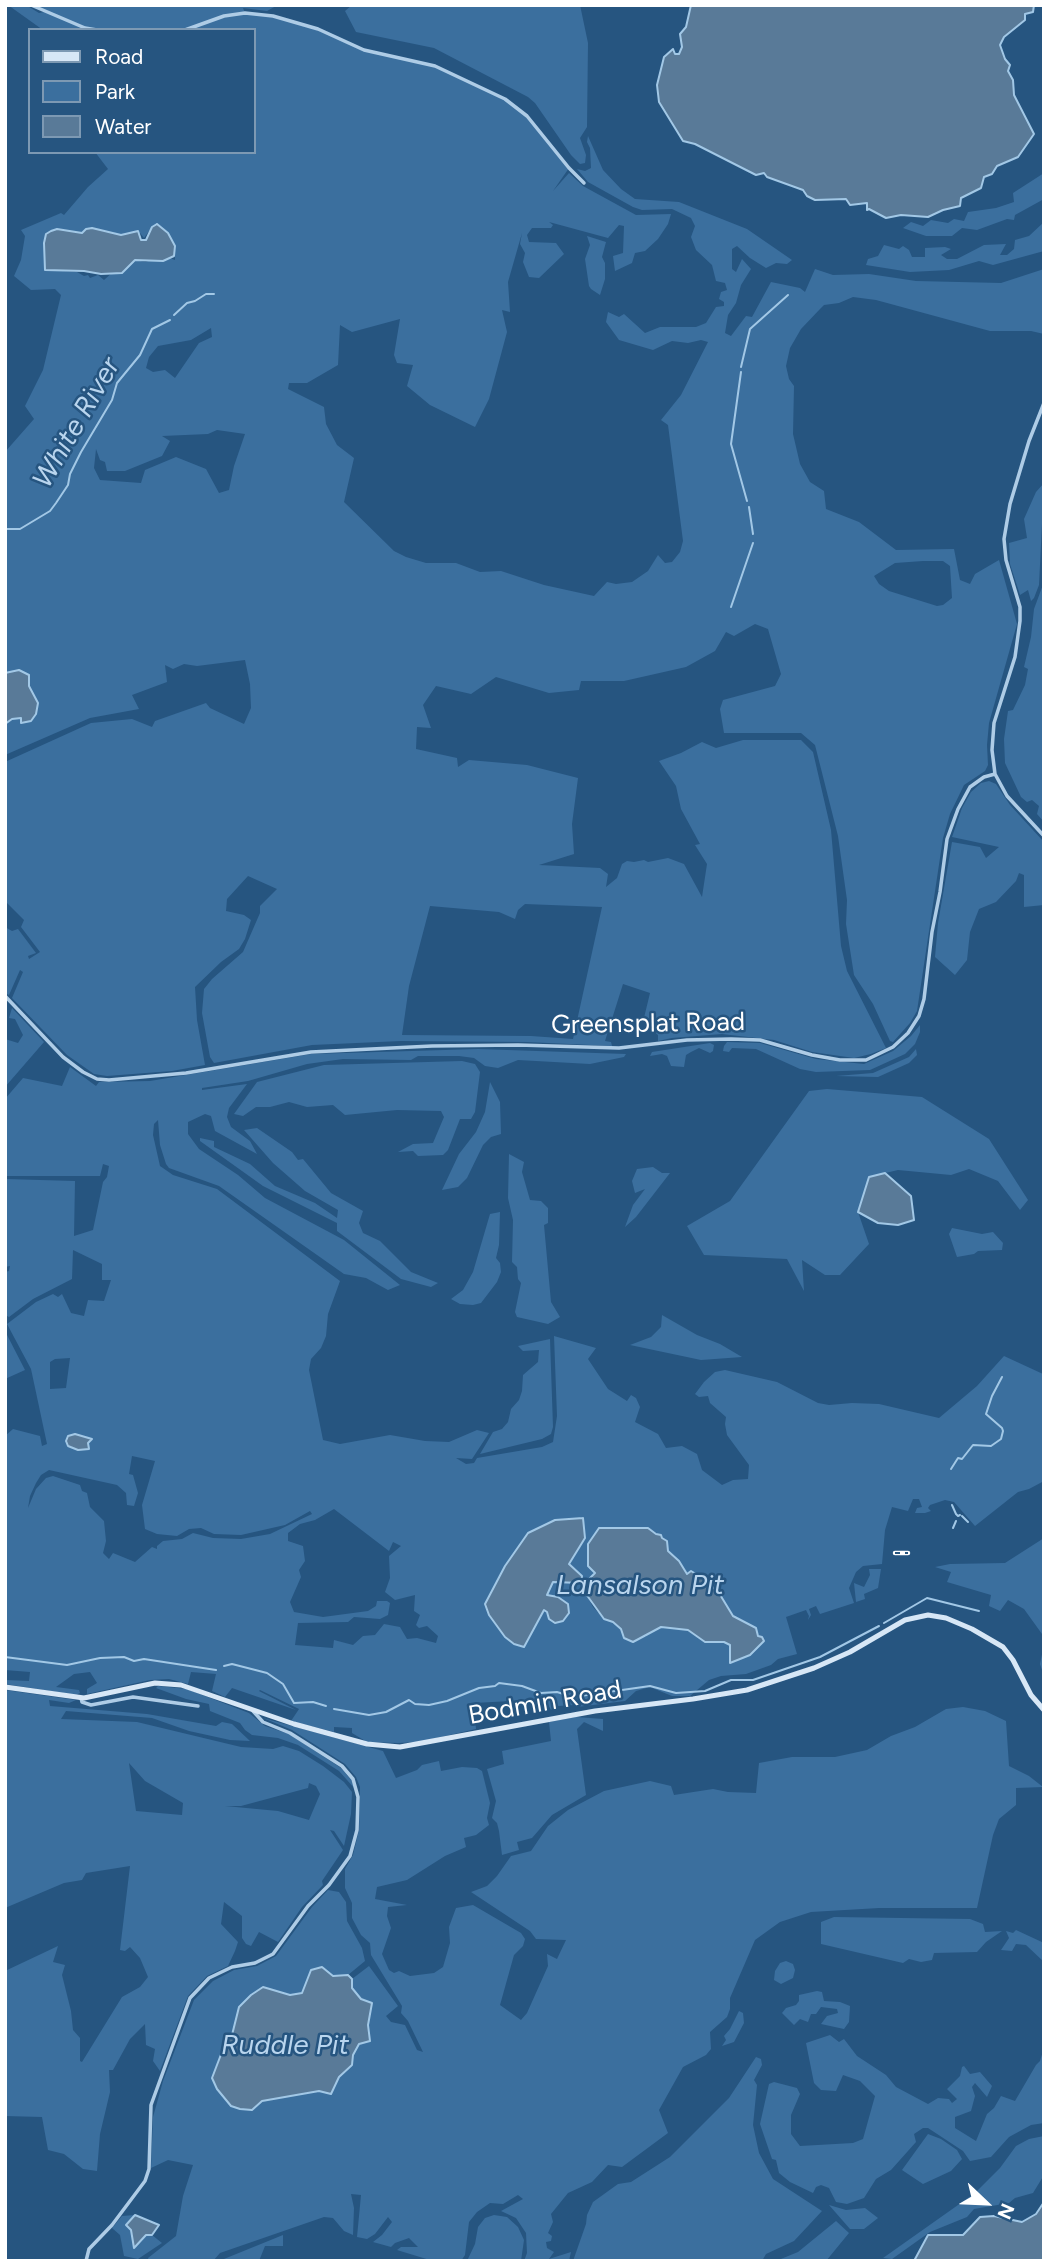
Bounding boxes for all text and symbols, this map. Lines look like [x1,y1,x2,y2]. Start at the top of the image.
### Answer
legend [28,28,256,154]
text: Road [95,44,143,69]
text: Park [95,79,135,104]
text: Water [95,114,151,139]
water label: White River [26,352,128,494]
street label: Greensplat Road [551,1007,745,1041]
water label: Lansalson Pit [556,1569,724,1603]
street label: Bodmin Road [466,1674,624,1732]
water label: Ruddle Pit [221,2029,349,2063]
north arrow [951,2168,1021,2238]
text: N [992,2200,1019,2223]

